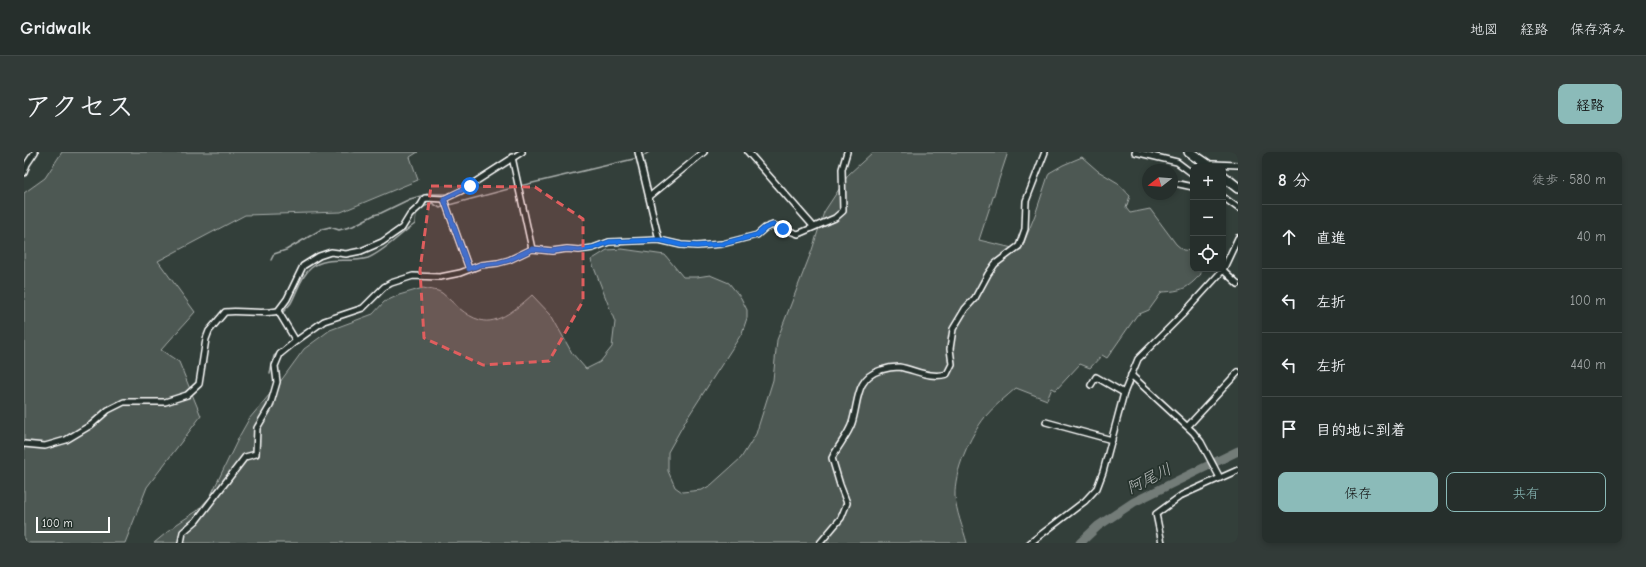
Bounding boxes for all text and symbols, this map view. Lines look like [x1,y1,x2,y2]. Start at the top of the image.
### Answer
text: Gridwalk [20,17,91,39]
text: 地図 [1470,21,1498,38]
text: 経路 [1520,21,1548,38]
text: 保存済み [1570,21,1626,38]
button: 経路 [1558,84,1622,124]
text: アクセス [24,91,134,123]
north arrow [1142,164,1178,200]
map controls [1190,164,1226,272]
button: + [1190,164,1226,200]
text: 8 分 [1278,171,1310,190]
text: 徒歩 · 580 m [1532,172,1606,187]
route start [461,177,479,195]
button: − [1190,200,1226,236]
route end [774,220,792,238]
icon: ahead [1278,226,1300,248]
text: 直進 [1316,229,1346,247]
text: 40 m [1577,229,1606,244]
button: locate [1190,236,1226,272]
icon: left [1278,290,1300,312]
text: 左折 [1316,293,1346,311]
text: 100 m [1570,293,1606,308]
icon: left [1278,354,1300,376]
text: 左折 [1316,357,1346,375]
text: 440 m [1570,357,1606,372]
icon: arrive [1278,418,1300,440]
text: 目的地に到着 [1316,421,1406,439]
water label: 阿尾川 [1124,460,1174,498]
button: 保存 [1278,472,1438,512]
button: 共有 [1446,472,1606,512]
scale bar [36,515,110,534]
text: 100 m [42,517,73,530]

